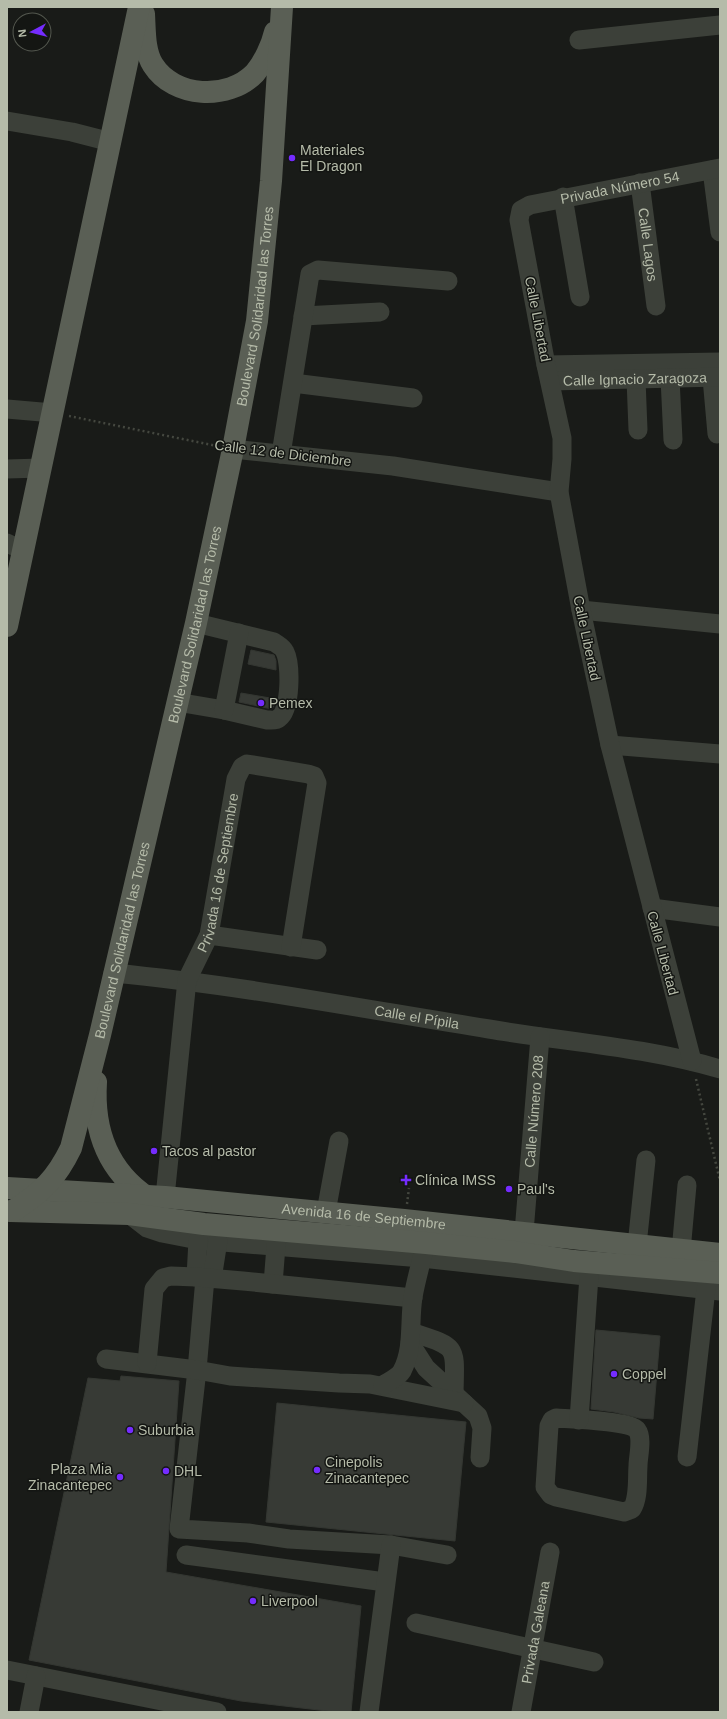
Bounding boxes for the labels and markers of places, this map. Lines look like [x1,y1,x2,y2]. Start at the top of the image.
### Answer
place label: Materiales El Dragon [300,142,365,174]
marker: Materiales El Dragon [287,153,297,163]
place label: Pemex [269,695,313,711]
marker: Pemex [256,698,266,708]
place label: Tacos al pastor [162,1143,256,1159]
marker: Tacos al pastor [149,1146,159,1156]
place label: Clínica IMSS [415,1172,496,1188]
marker: Clínica IMSS [400,1174,412,1186]
place label: Paul's [517,1181,555,1197]
marker: Paul's [504,1184,514,1194]
place label: Coppel [622,1366,666,1382]
marker: Coppel [609,1369,619,1379]
place label: Suburbia [138,1422,194,1438]
marker: Suburbia [125,1425,135,1435]
place label: Cinepolis Zinacantepec [325,1454,409,1486]
place label: Plaza Mia Zinacantepec [28,1461,112,1493]
place label: DHL [174,1463,202,1479]
marker: Cinepolis Zinacantepec [312,1465,322,1475]
marker: DHL [161,1466,171,1476]
marker: Plaza Mia Zinacantepec [115,1472,125,1482]
place label: Liverpool [261,1593,318,1609]
marker: Liverpool [248,1596,258,1606]

